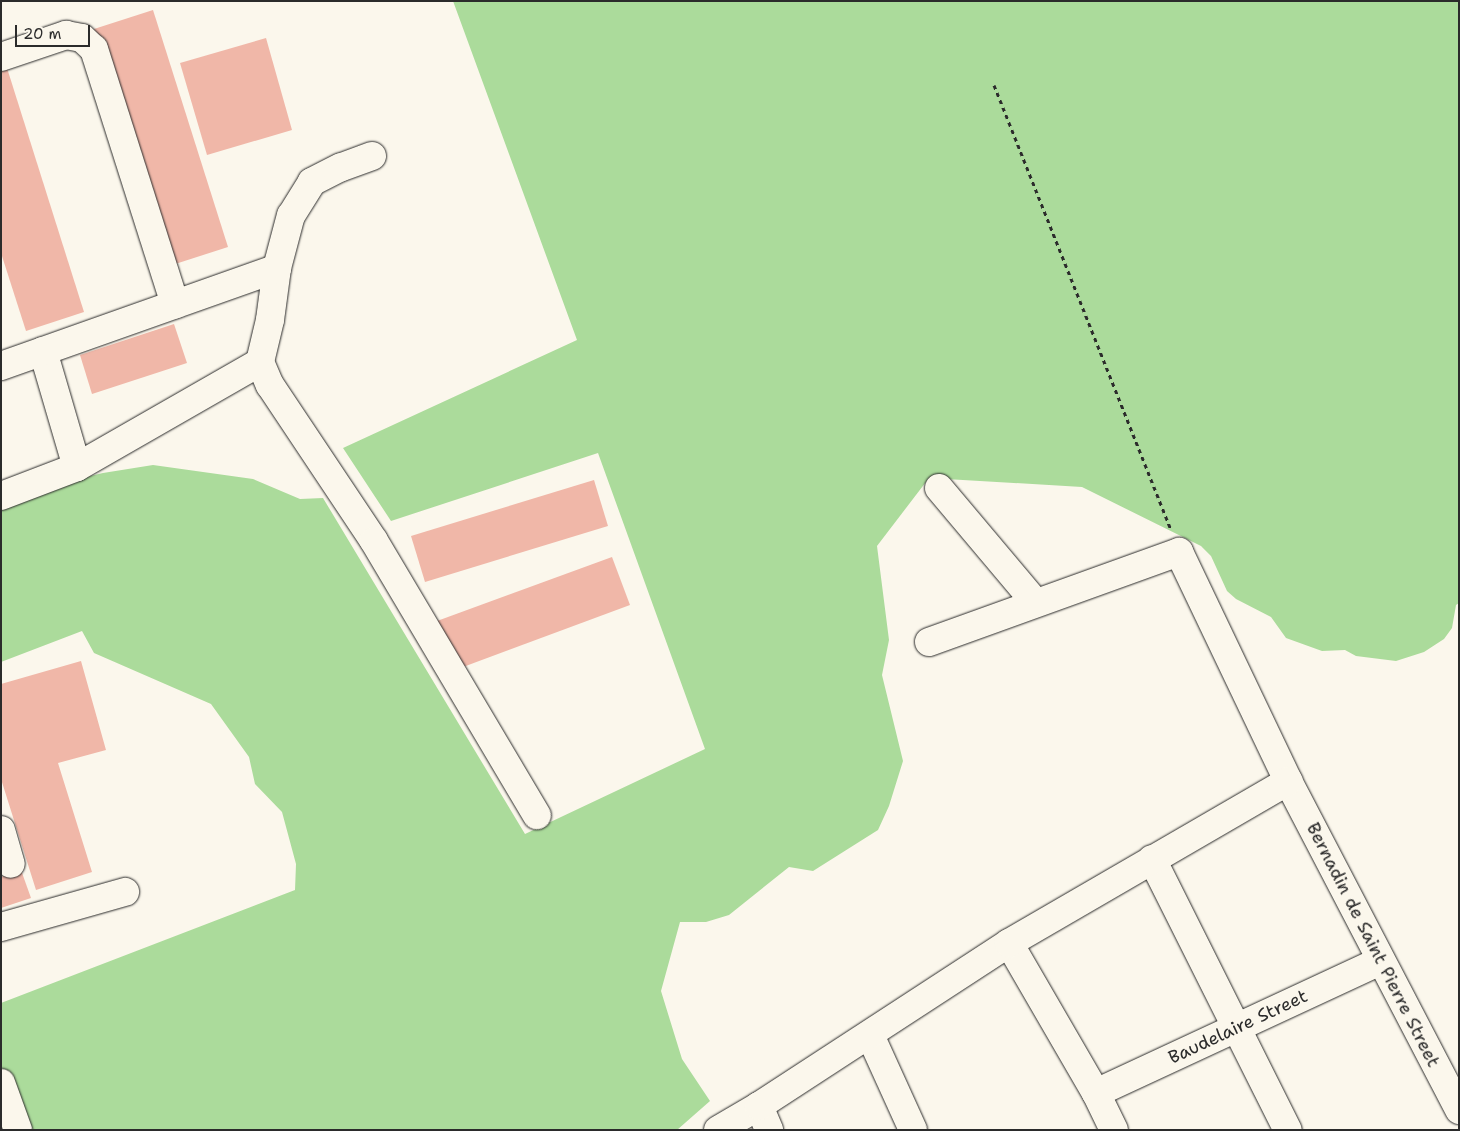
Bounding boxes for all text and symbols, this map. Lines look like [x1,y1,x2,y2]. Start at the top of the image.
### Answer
scale bar [18,15,92,47]
text: 20 m [23,24,62,44]
street label: Bernadin de Saint Pierre Street [1302,819,1444,1071]
street label: Baudelaire Street [1165,985,1311,1069]

